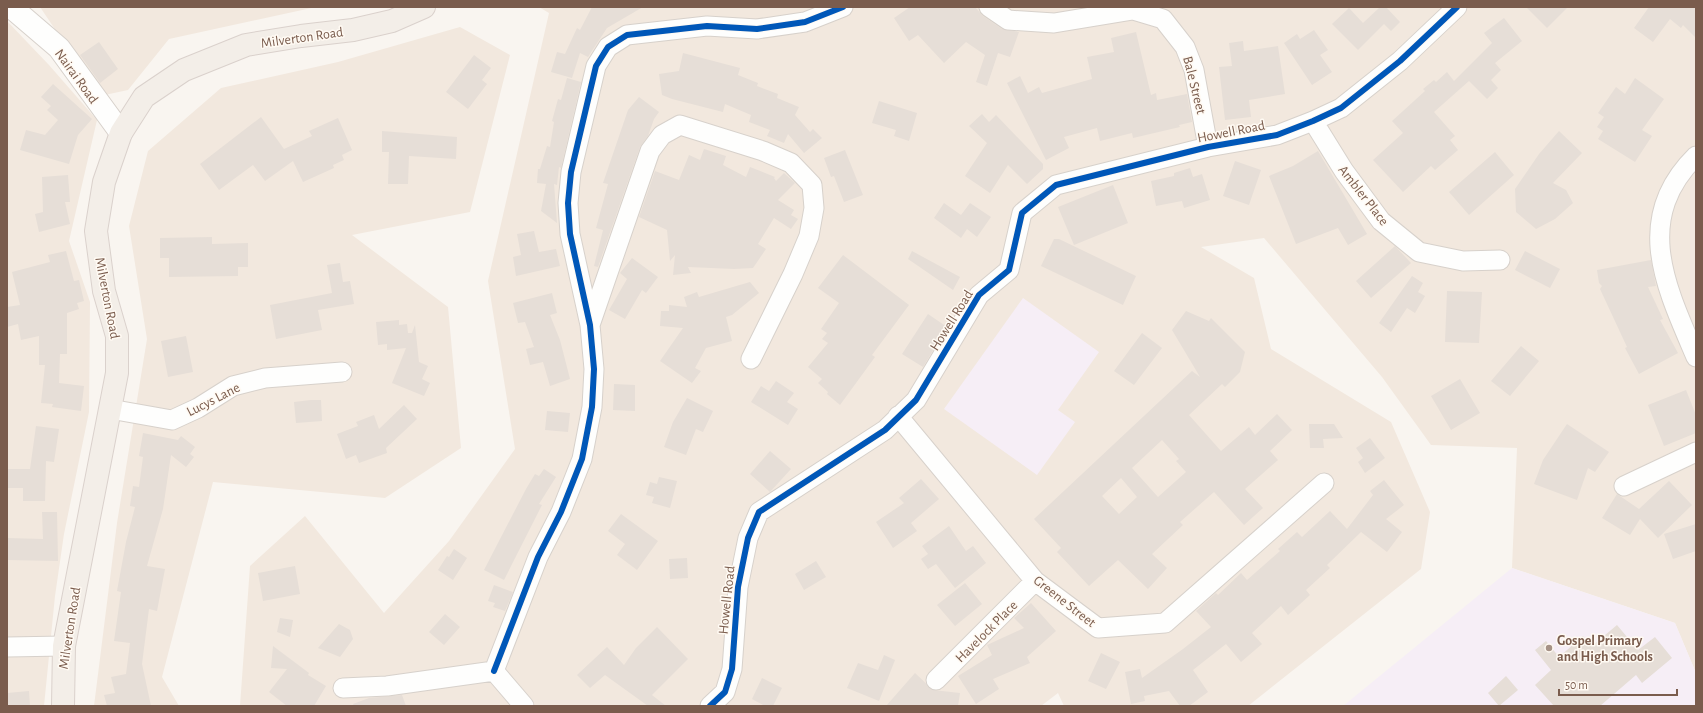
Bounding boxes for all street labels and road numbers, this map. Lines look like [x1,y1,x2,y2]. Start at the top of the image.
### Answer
street label: Milverton Road [260,25,344,51]
street label: Nairai Road [52,47,101,106]
street label: Bale Street [1180,55,1208,116]
street label: Howell Road [1196,119,1266,145]
street label: Ambler Place [1335,163,1391,228]
street label: Milverton Road [92,256,122,340]
street label: Howell Road [928,288,976,353]
street label: Lucys Lane [185,381,242,419]
street label: Howell Road [716,565,738,635]
street label: Greene Street [1031,573,1098,631]
street label: Milverton Road [57,586,83,670]
street label: Havelock Place [953,598,1020,665]

